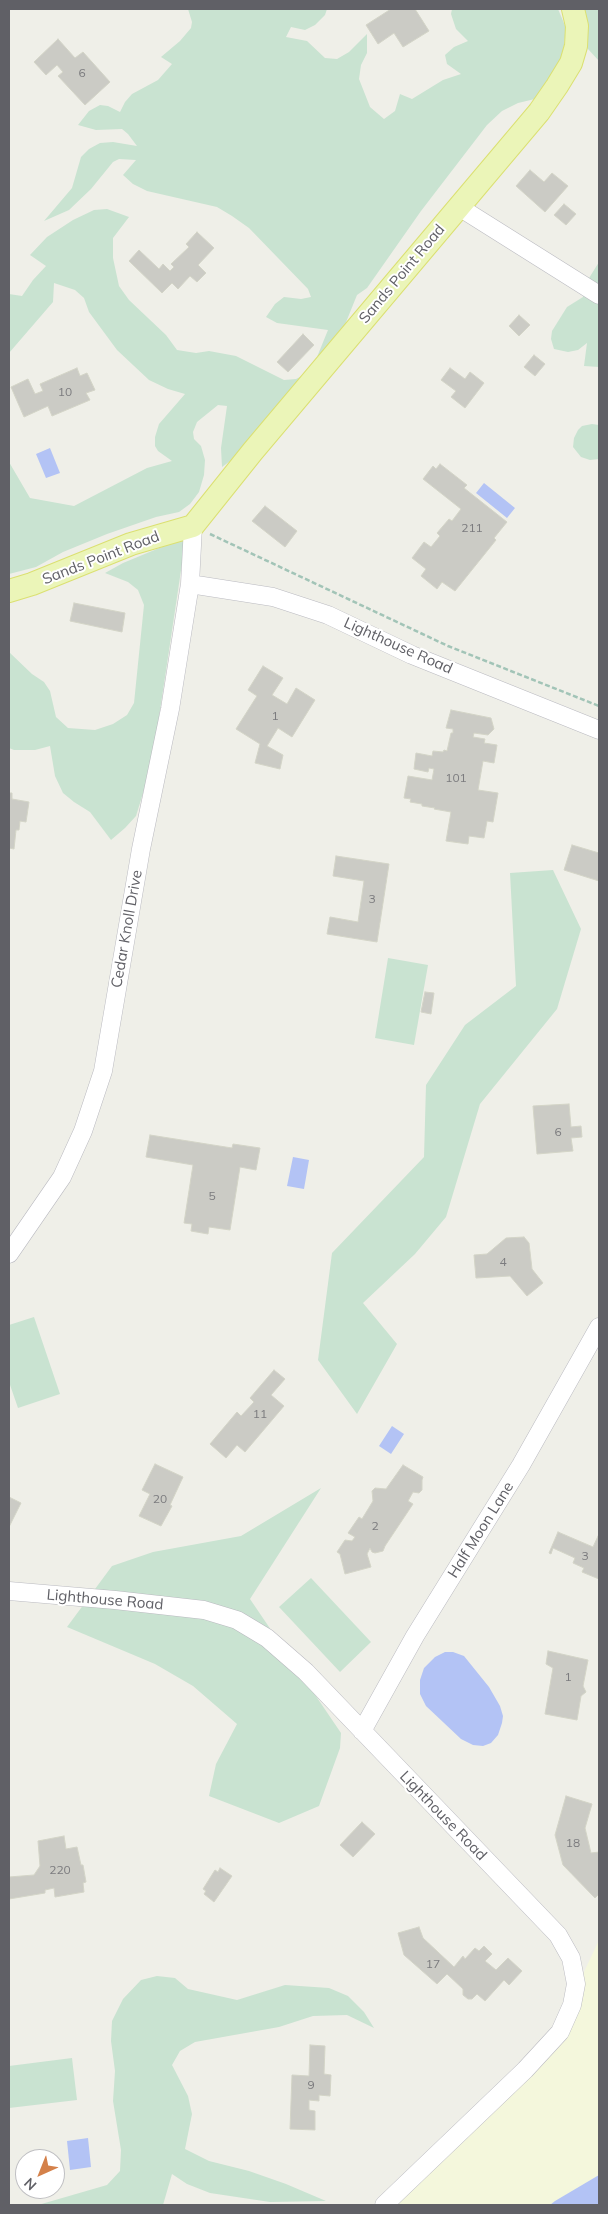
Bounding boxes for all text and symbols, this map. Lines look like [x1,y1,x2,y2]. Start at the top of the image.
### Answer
house number: 6 [78,66,86,80]
street label: Sands Point Road [355,221,449,327]
house number: 10 [58,385,72,399]
house number: 211 [461,521,483,535]
street label: Sands Point Road [40,527,162,589]
street label: Lighthouse Road [341,614,455,678]
house number: 1 [271,709,279,723]
house number: 101 [445,771,467,785]
street label: Cedar Knoll Drive [108,869,146,989]
house number: 3 [368,892,376,906]
house number: 6 [554,1125,562,1139]
house number: 5 [208,1189,216,1203]
house number: 4 [499,1255,507,1269]
house number: 11 [253,1407,267,1421]
street label: Half Moon Lane [444,1479,518,1581]
house number: 20 [153,1492,167,1506]
house number: 2 [371,1519,379,1533]
house number: 3 [581,1549,589,1563]
street label: Lighthouse Road [46,1586,164,1614]
house number: 1 [564,1670,572,1684]
street label: Lighthouse Road [396,1768,490,1864]
house number: 18 [566,1836,580,1850]
house number: 220 [49,1863,71,1877]
house number: 17 [426,1957,440,1971]
house number: 9 [307,2078,315,2092]
north arrow [15,2149,65,2199]
text: N [20,2174,40,2194]

